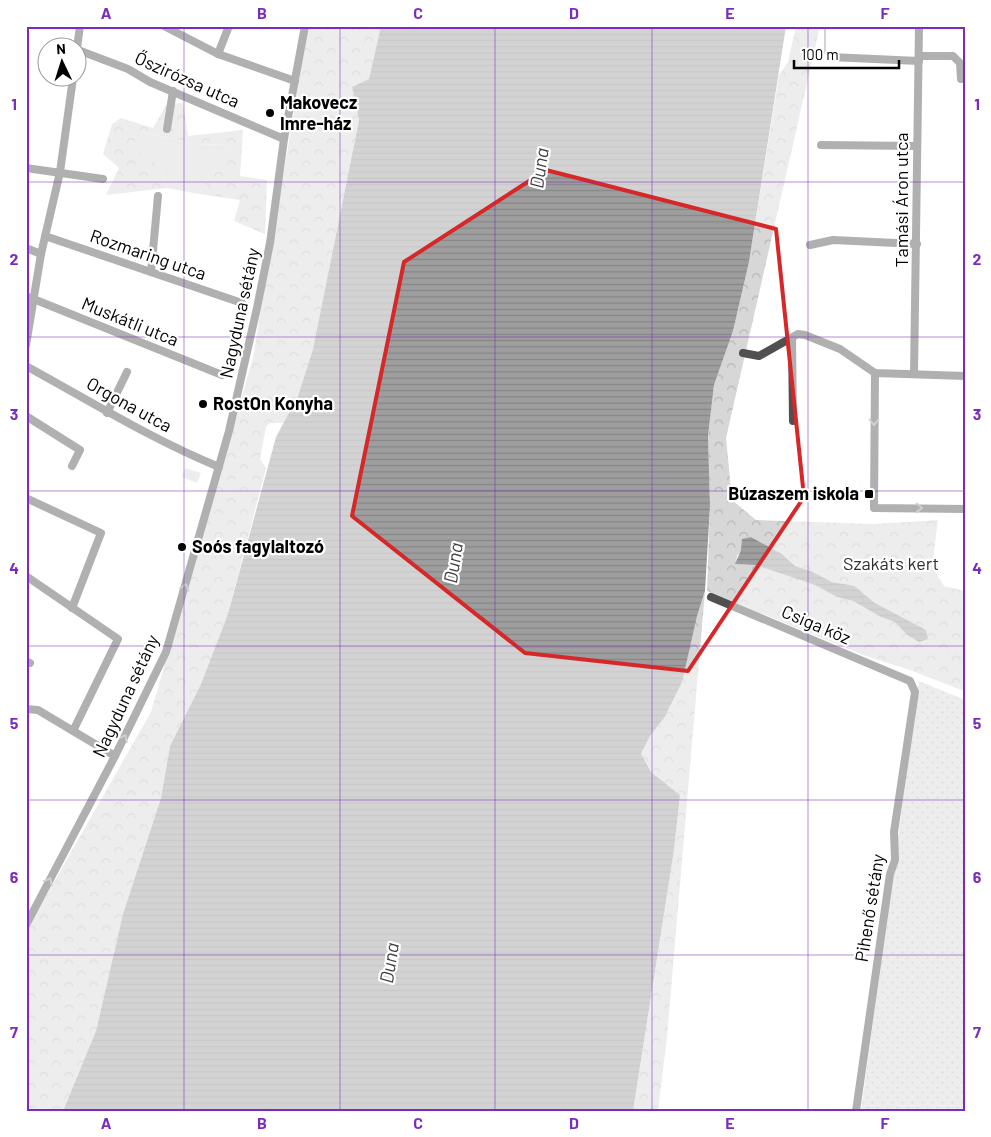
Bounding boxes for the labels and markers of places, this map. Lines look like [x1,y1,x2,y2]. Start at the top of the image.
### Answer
place label: Makovecz Imre-ház [280,91,357,134]
marker: Makovecz Imre-ház [264,107,276,119]
place label: RostOn Konyha [213,392,333,414]
marker: RostOn Konyha [197,398,209,410]
place label: Búzaszem iskola [728,482,859,504]
marker: Búzaszem iskola [863,488,875,500]
place label: Soós fagylaltozó [192,535,324,557]
marker: Soós fagylaltozó [176,541,188,553]

